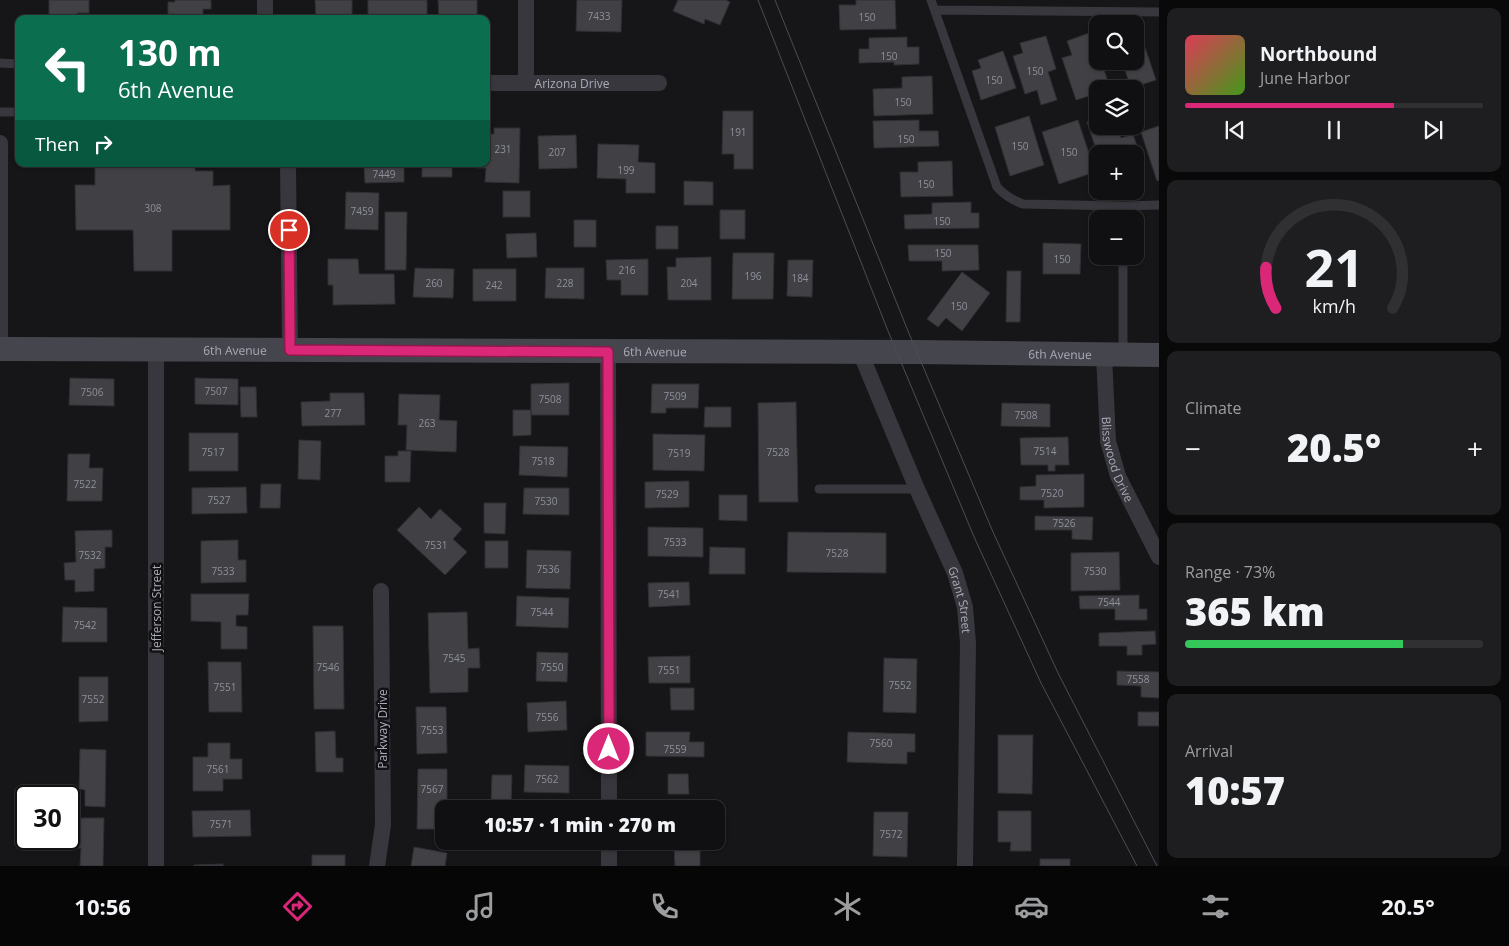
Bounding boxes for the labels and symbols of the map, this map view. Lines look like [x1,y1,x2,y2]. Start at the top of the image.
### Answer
house number: 7433 [588,9,611,23]
house number: 150 [858,10,876,24]
house number: 150 [880,49,898,63]
house number: 150 [1026,64,1044,78]
house number: 150 [985,73,1003,87]
street label: Arizona Drive [535,75,610,92]
house number: 150 [894,95,912,109]
house number: 191 [729,125,747,139]
house number: 150 [897,132,915,146]
house number: 150 [1011,139,1029,153]
house number: 231 [494,142,512,156]
house number: 207 [548,145,566,159]
house number: 150 [1060,145,1078,159]
house number: 199 [617,163,635,177]
house number: 7449 [373,167,396,181]
house number: 150 [917,177,935,191]
house number: 308 [144,201,162,215]
house number: 7459 [351,204,374,218]
pin [268,209,310,251]
house number: 150 [933,214,951,228]
house number: 150 [934,246,952,260]
house number: 150 [1053,252,1071,266]
house number: 216 [618,263,636,277]
house number: 196 [744,269,762,283]
house number: 184 [791,271,809,285]
house number: 260 [425,276,443,290]
house number: 228 [556,276,574,290]
house number: 204 [680,276,698,290]
house number: 242 [485,278,503,292]
house number: 150 [950,299,968,313]
street label: 6th Avenue [203,341,267,358]
street label: 6th Avenue [623,343,687,360]
street label: 6th Avenue [1028,345,1092,363]
house number: 7507 [205,384,228,398]
house number: 7506 [81,385,104,399]
house number: 7509 [664,389,687,403]
house number: 7508 [539,392,562,406]
house number: 277 [324,406,342,420]
house number: 7508 [1015,408,1038,422]
house number: 263 [418,416,436,430]
street label: Blisswood Drive [1098,416,1138,505]
house number: 7514 [1034,444,1057,458]
house number: 7517 [202,445,225,459]
house number: 7528 [767,445,790,459]
house number: 7519 [668,446,691,460]
house number: 7518 [532,454,555,468]
house number: 7522 [74,477,97,491]
house number: 7520 [1041,486,1064,500]
house number: 7529 [656,487,679,501]
house number: 7527 [208,493,231,507]
house number: 7530 [535,494,558,508]
house number: 7526 [1053,516,1076,530]
house number: 7533 [664,535,687,549]
house number: 7531 [425,538,447,552]
house number: 7528 [826,546,849,560]
house number: 7532 [79,548,102,562]
house number: 7536 [537,562,560,576]
street label: Grant Street [944,563,976,634]
house number: 7533 [212,564,235,578]
house number: 7530 [1084,564,1107,578]
street label: Jefferson Street [148,565,165,652]
house number: 7541 [658,587,680,601]
house number: 7544 [1098,595,1121,609]
house number: 7544 [531,605,554,619]
house number: 7542 [74,618,97,632]
house number: 7545 [443,651,466,665]
house number: 7546 [317,660,340,674]
house number: 7550 [541,660,564,674]
house number: 7551 [658,663,680,677]
house number: 7558 [1127,672,1150,686]
house number: 7552 [889,678,912,692]
house number: 7551 [214,680,236,694]
street label: Parkway Drive [374,689,391,769]
house number: 7552 [82,692,105,706]
house number: 7556 [536,710,559,724]
position arrow [582,722,634,774]
house number: 7553 [421,723,444,737]
house number: 7560 [870,736,893,750]
house number: 7559 [664,742,687,756]
house number: 7561 [207,762,229,776]
house number: 7562 [536,772,559,786]
house number: 7567 [421,782,444,796]
speed limit sign: 30 [15,785,80,850]
house number: 7571 [210,817,232,831]
house number: 7572 [880,827,903,841]

